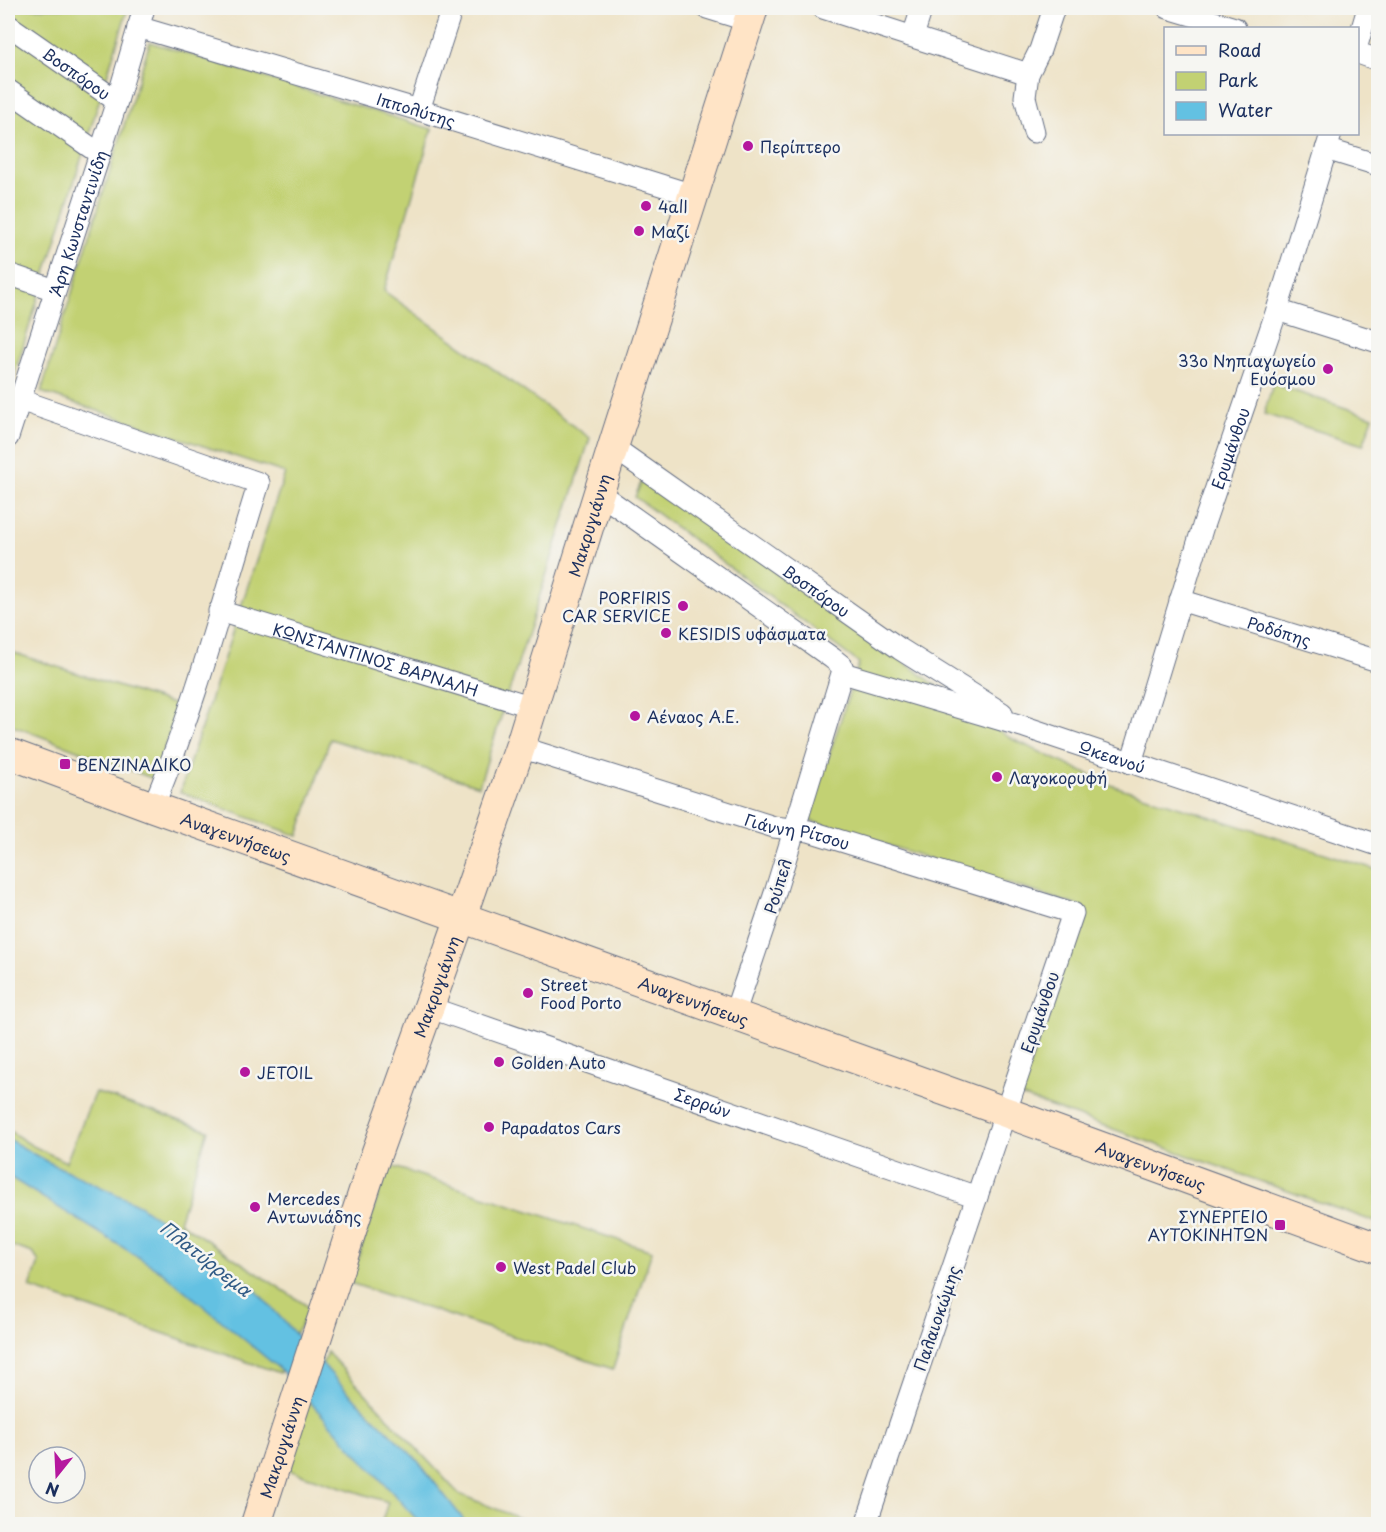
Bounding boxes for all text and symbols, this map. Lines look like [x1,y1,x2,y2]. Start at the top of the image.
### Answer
legend [1164,27,1359,135]
text: Road [1218,36,1262,63]
street label: Βοσπόρου [38,41,116,105]
text: Park [1218,66,1258,93]
street label: Ιππολύτης [374,86,459,133]
text: Water [1218,96,1273,123]
place label: Περίπτερο [760,134,841,158]
marker: Περίπτερο [741,139,755,153]
street label: Άρη Κωνσταντινίδη [43,147,112,299]
place label: 4all [658,194,688,218]
marker: 4all [639,199,653,213]
place label: Μαζί [651,219,690,243]
marker: Μαζί [632,224,646,238]
place label: 33ο Νηπιαγωγείο Ευόσμου [1178,348,1316,390]
marker: 33ο Νηπιαγωγείο Ευόσμου [1321,362,1335,376]
street label: Ερυμάνθου [1205,404,1255,492]
street label: Μακρυγιάννη [562,471,616,580]
street label: Βοσπόρου [778,558,855,622]
place label: PORFIRIS CAR SERVICE [562,585,671,627]
marker: PORFIRIS CAR SERVICE [676,599,690,613]
street label: Ροδόπης [1245,610,1314,652]
street label: ΚΩΝΣΤΑΝΤΙΝΟΣ ΒΑΡΝΑΛΗ [270,616,482,702]
place label: KESIDIS υφάσματα [678,621,826,645]
marker: KESIDIS υφάσματα [659,626,673,640]
place label: Αέναος Α.Ε. [647,704,739,728]
marker: Αέναος Α.Ε. [628,709,642,723]
street label: Ωκεανού [1076,734,1149,778]
place label: ΒΕΝΖΙΝΑΔΙΚΟ [77,752,191,776]
marker: ΒΕΝΖΙΝΑΔΙΚΟ [58,757,72,771]
place label: Λαγοκορυφή [1009,765,1107,789]
marker: Λαγοκορυφή [990,770,1004,784]
street label: Αναγεννήσεως [178,806,295,868]
street label: Γιάννη Ρίτσου [742,807,853,855]
street label: Ρούπελ [757,856,797,916]
street label: Μακρυγιάννη [407,932,465,1041]
street label: Ερυμάνθου [1014,968,1064,1056]
street label: Αναγεννήσεως [635,970,752,1031]
place label: Street Food Porto [540,972,622,1014]
marker: Street Food Porto [521,986,535,1000]
place label: Golden Auto [511,1050,606,1074]
marker: Golden Auto [492,1055,506,1069]
place label: JETOIL [257,1060,313,1084]
marker: JETOIL [238,1065,252,1079]
street label: Σερρών [671,1081,735,1123]
place label: Papadatos Cars [501,1115,621,1139]
marker: Papadatos Cars [482,1120,496,1134]
street label: Αναγεννήσεως [1093,1134,1209,1196]
place label: Mercedes Αντωνιάδης [267,1186,362,1228]
marker: Mercedes Αντωνιάδης [248,1200,262,1214]
place label: ΣΥΝΕΡΓΕΙΟ ΑΥΤΟΚΙΝΗΤΩΝ [1148,1204,1268,1246]
water label: Πλατύρρεμα [154,1213,259,1303]
marker: ΣΥΝΕΡΓΕΙΟ ΑΥΤΟΚΙΝΗΤΩΝ [1273,1218,1287,1232]
place label: West Padel Club [513,1255,636,1279]
marker: West Padel Club [494,1260,508,1274]
street label: Παλαιοκώμης [907,1262,965,1374]
street label: Μακρυγιάννη [253,1392,309,1501]
north arrow [27,1445,87,1505]
text: N [42,1477,62,1504]

